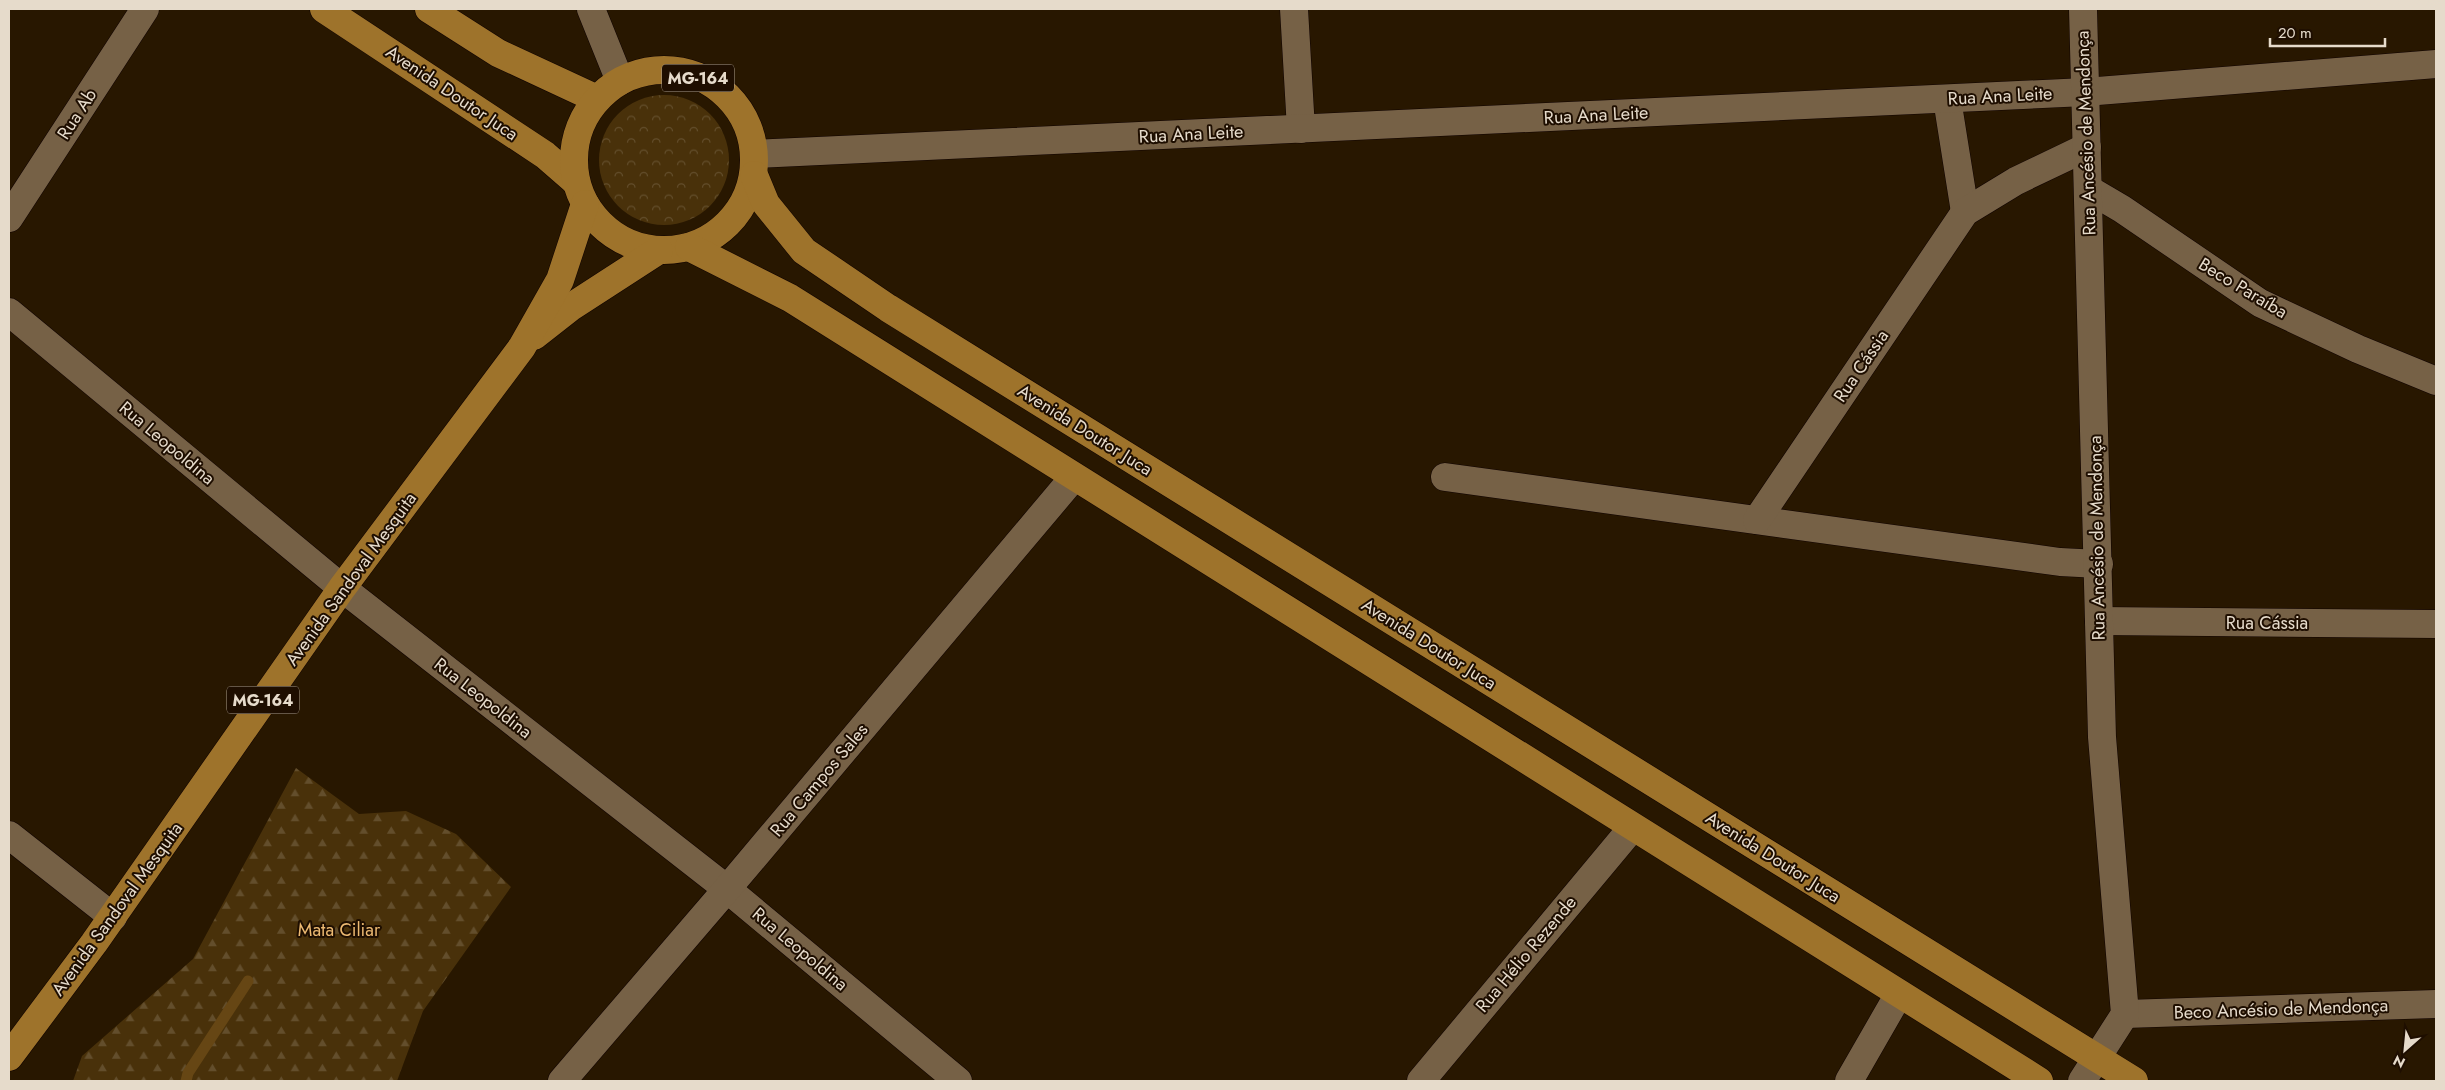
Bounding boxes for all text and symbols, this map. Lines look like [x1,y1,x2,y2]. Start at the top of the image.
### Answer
scale bar [2270,15,2385,47]
text: 20 m [2278,22,2312,44]
street label: Rua Ancésio de Mendonça [2069,30,2103,236]
street label: Avenida Doutor Juca [381,39,523,147]
road number: MG-164 [662,64,734,92]
street label: Rua Ana Leite [1947,80,2053,112]
street label: Rua Ab [51,84,103,144]
street label: Rua Ana Leite [1543,99,1649,131]
street label: Rua Ana Leite [1138,118,1244,150]
street label: Beco Paraíba [2194,251,2292,325]
street label: Rua Cássia [1827,325,1895,407]
street label: Avenida Doutor Juca [1013,378,1157,482]
street label: Rua Leopoldina [113,395,221,491]
street label: Rua Ancésio de Mendonça [2082,435,2112,641]
street label: Avenida Sandoval Mesquita [279,487,423,671]
street label: Avenida Doutor Juca [1357,592,1501,696]
street label: Rua Cássia [2226,610,2308,636]
street label: Rua Leopoldina [428,651,538,745]
road number: MG-164 [227,686,299,714]
street label: Rua Campos Sales [764,718,874,842]
street label: Avenida Doutor Juca [1701,805,1845,909]
street label: Avenida Sandoval Mesquita [45,817,189,1001]
street label: Rua Hélio Rezende [1469,890,1583,1018]
street label: Rua Leopoldina [746,901,854,997]
park label: Mata Ciliar [298,917,381,943]
street label: Beco Ancésio de Mendonça [2173,992,2389,1026]
north arrow [2380,1025,2430,1075]
text: N [2390,1050,2409,1073]

